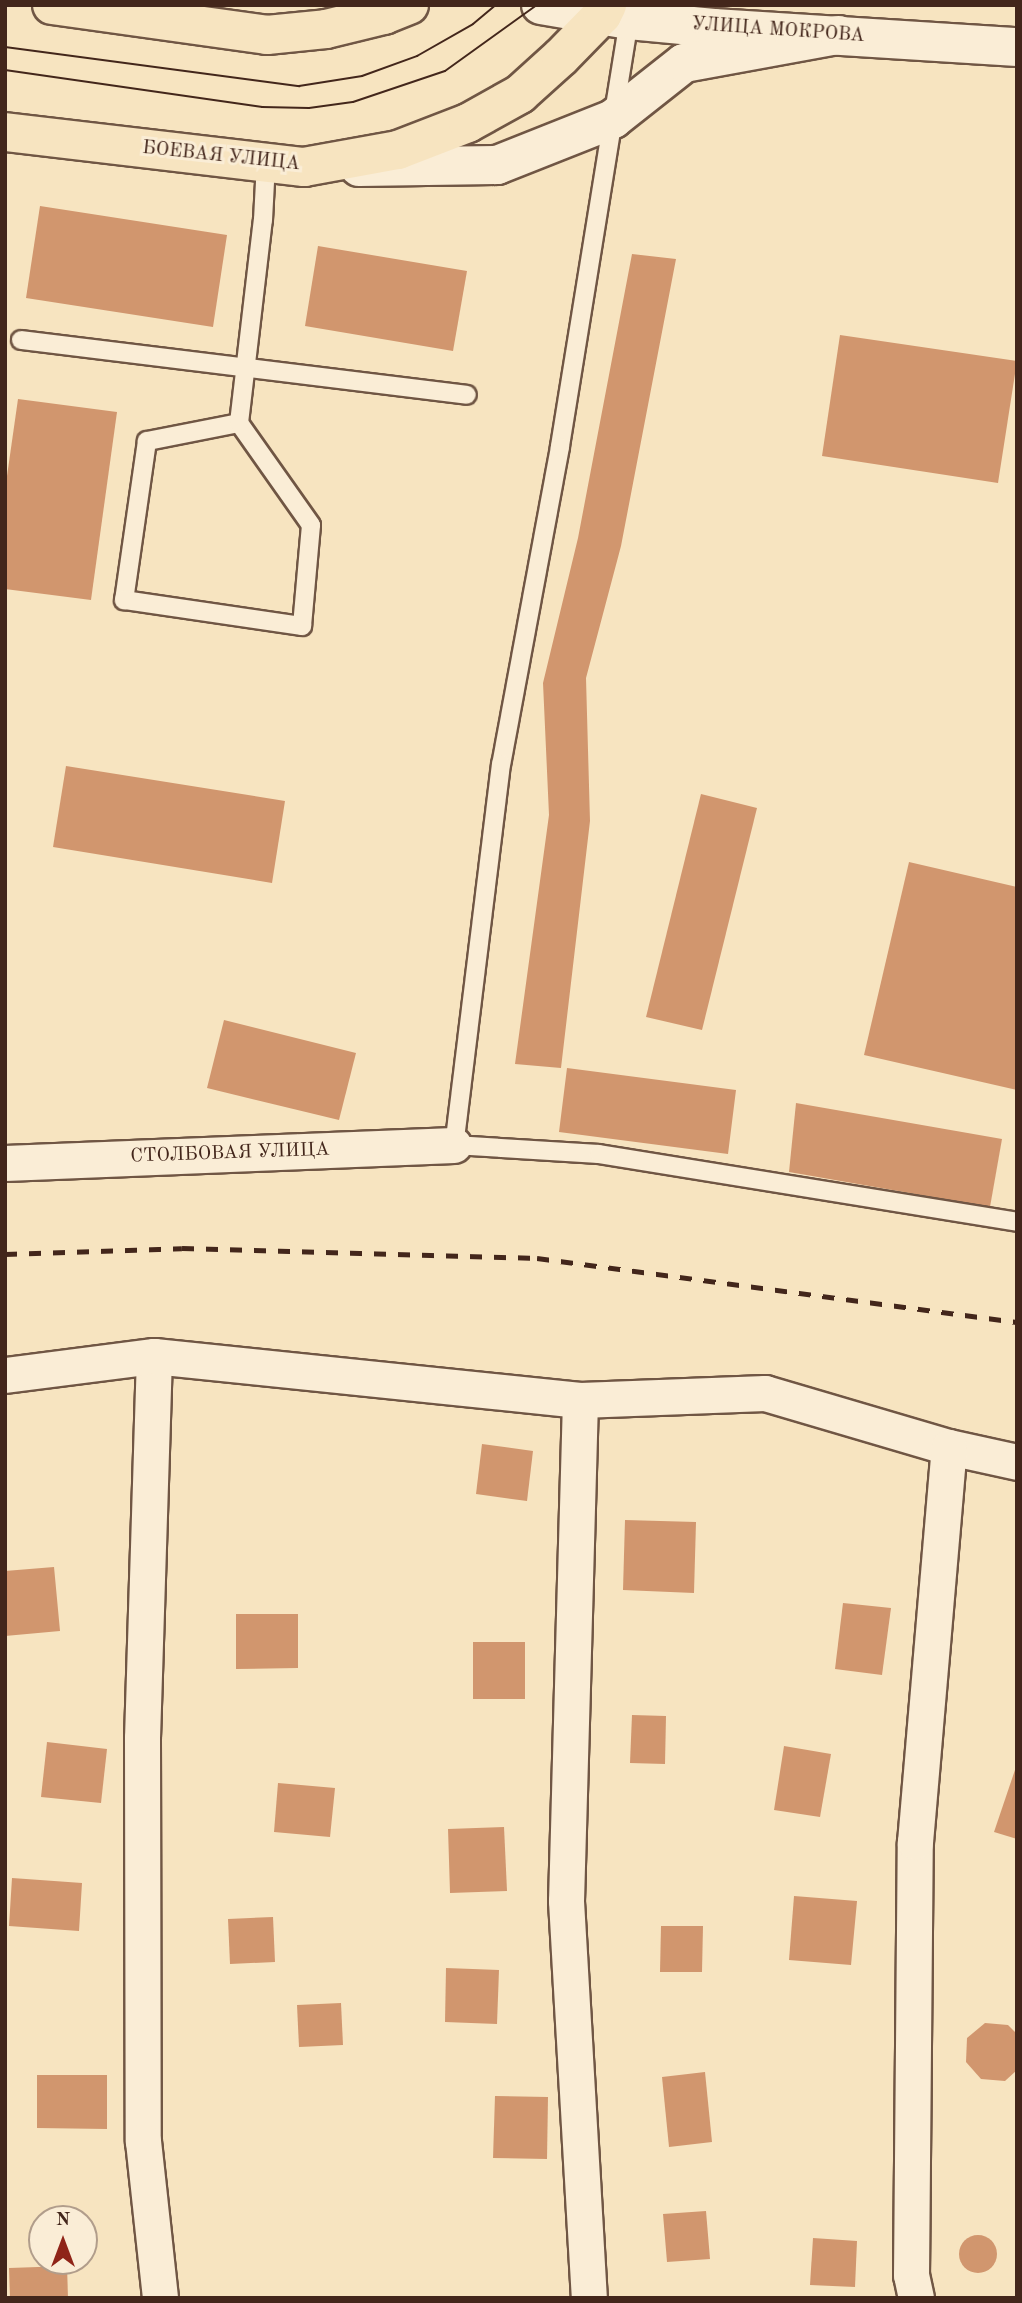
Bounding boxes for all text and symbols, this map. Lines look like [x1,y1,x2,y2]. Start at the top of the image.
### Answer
street label: УЛИЦА МОКРОВА [691,14,865,48]
street label: БОЕВАЯ УЛИЦА [141,137,301,177]
street label: СТОЛБОВАЯ УЛИЦА [130,1139,330,1169]
north arrow [28,2205,98,2275]
text: N [56,2211,70,2230]

